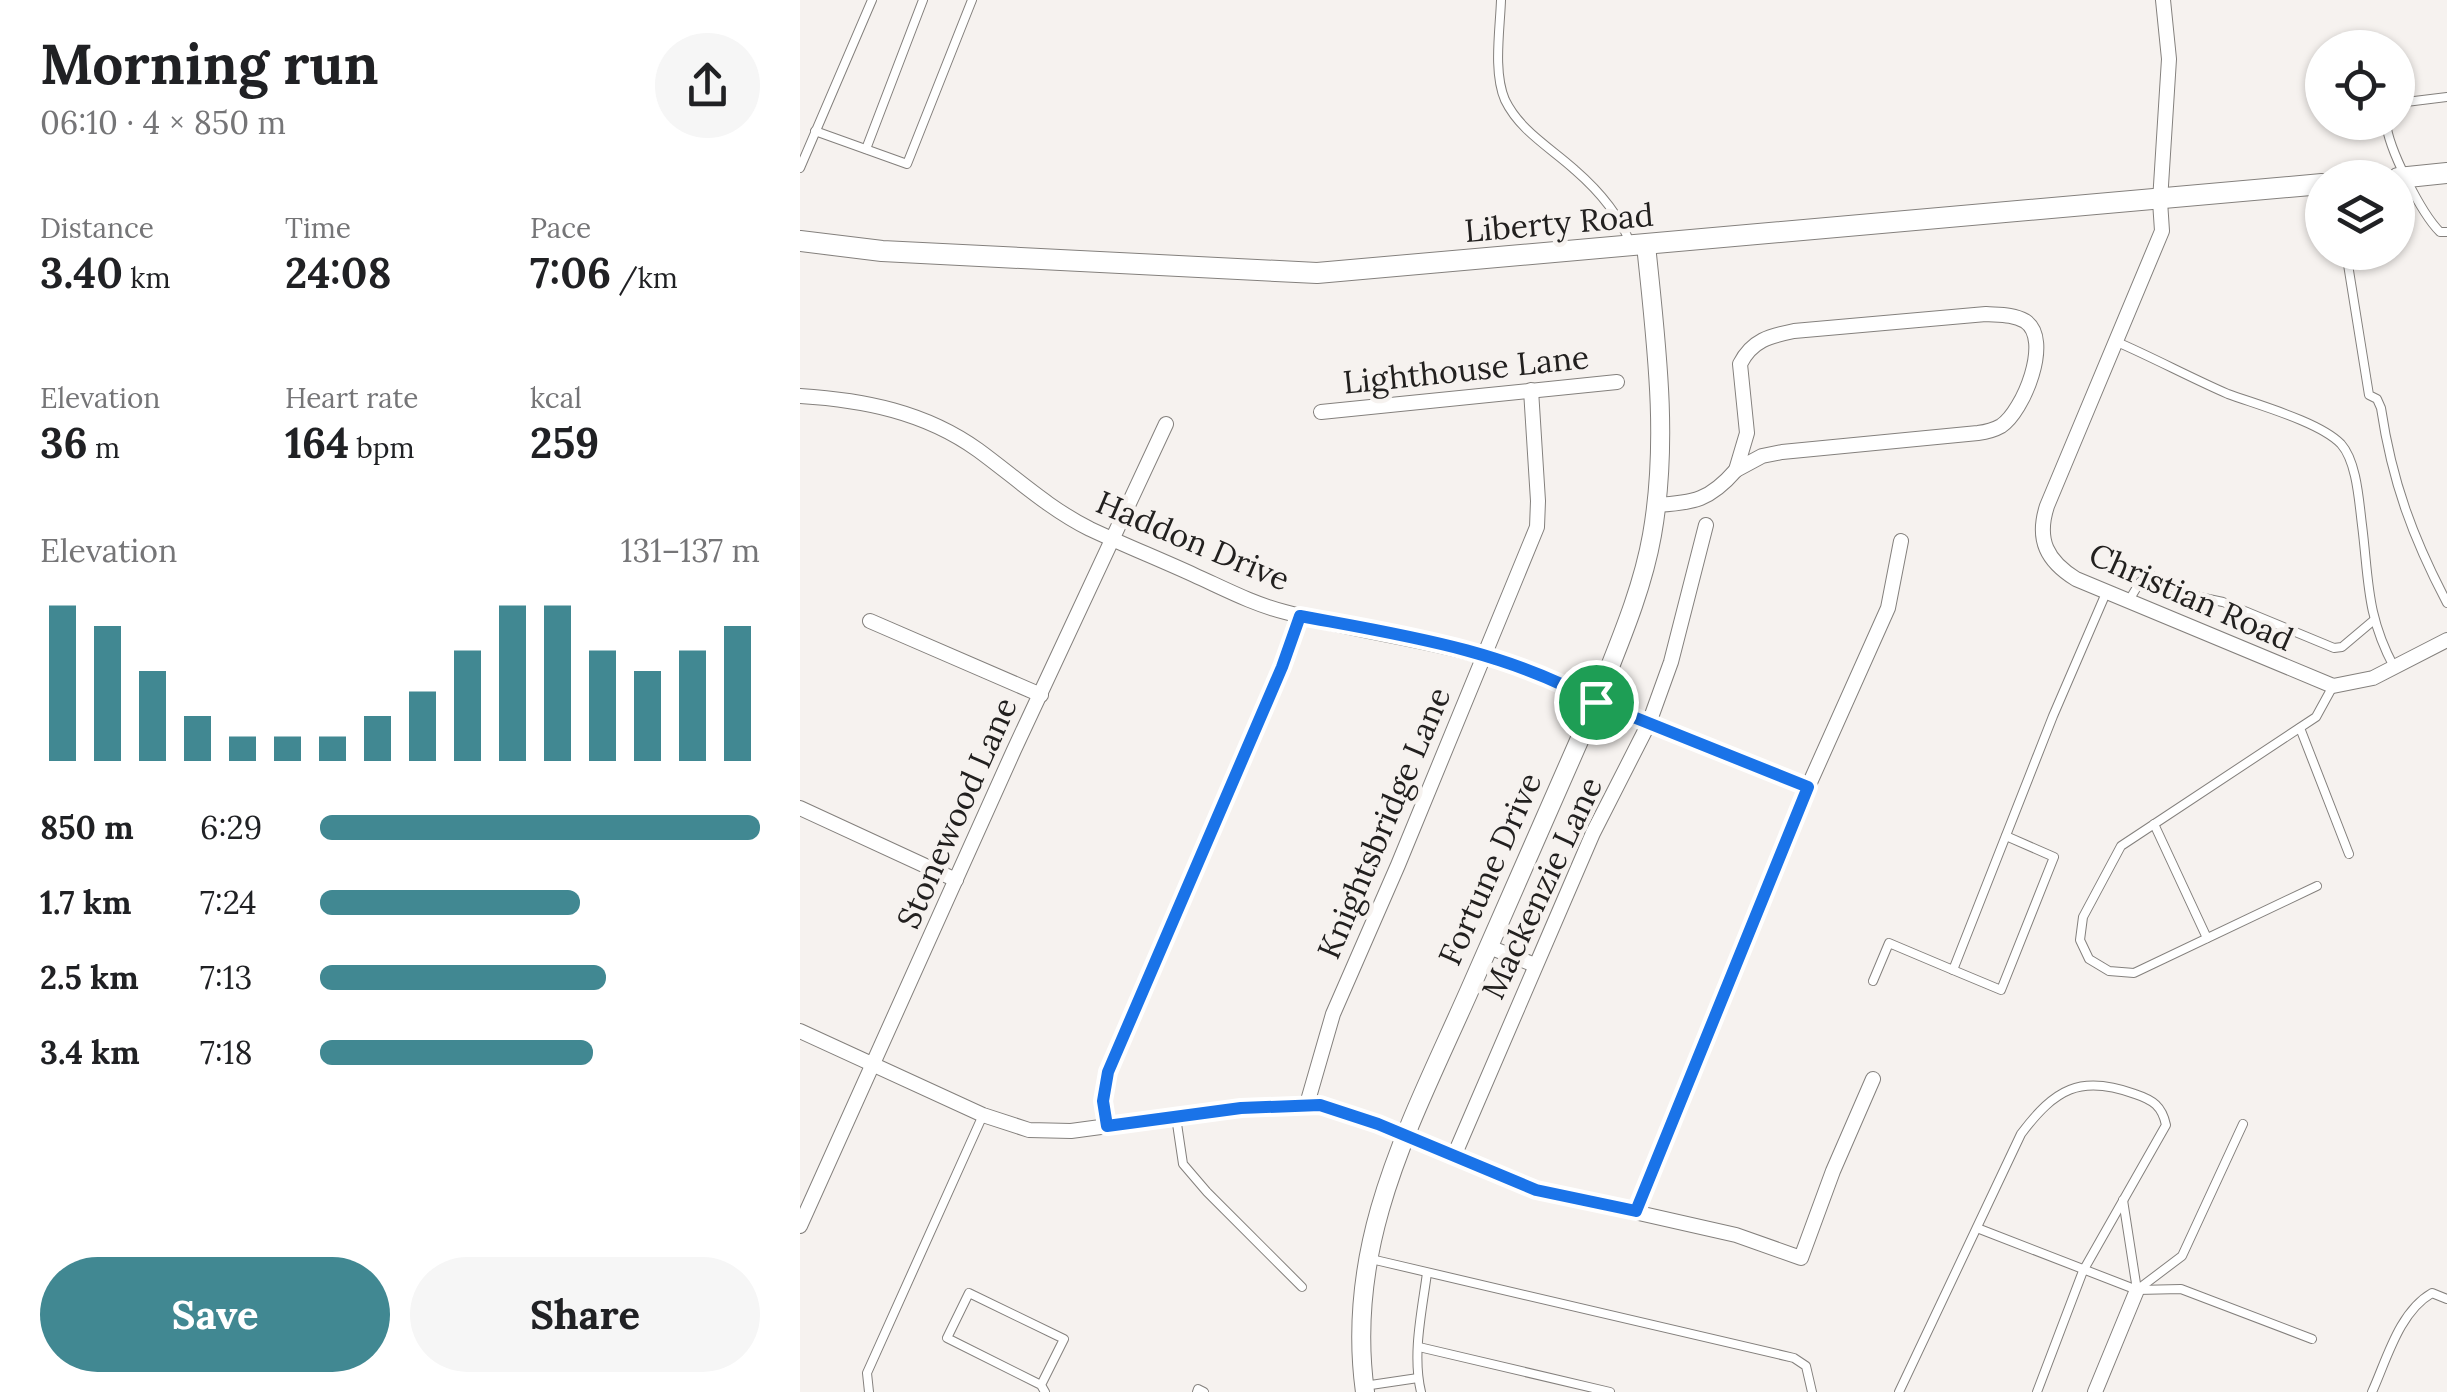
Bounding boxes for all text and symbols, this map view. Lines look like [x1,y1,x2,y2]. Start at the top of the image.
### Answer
text: Morning run [40,29,378,99]
map controls [2305,30,2415,270]
button: locate [2305,30,2415,140]
button: share [655,33,760,138]
text: 06:10 · 4 × 850 m [40,102,286,143]
button: layers [2305,160,2415,270]
street label: Liberty Road [1463,194,1655,251]
text: Distance [40,210,154,246]
text: Time [285,210,351,246]
text: Pace [530,210,591,246]
text: 3.40 [40,246,123,300]
text: 24:08 [285,246,392,300]
text: 7:06 [530,246,611,300]
text: km [123,260,170,296]
text: /km [611,260,678,296]
street label: Lighthouse Lane [1341,336,1591,403]
text: Elevation [40,380,160,416]
text: Heart rate [285,380,419,416]
text: kcal [530,380,582,416]
text: 36 [40,416,88,470]
text: 164 [285,416,349,470]
text: 259 [530,416,599,470]
text: m [88,430,120,466]
text: bpm [349,430,415,466]
street label: Haddon Drive [1090,481,1296,600]
text: Elevation [40,530,177,571]
text: 131–137 m [621,530,760,571]
street label: Christian Road [2083,533,2300,660]
pin [1554,660,1639,745]
icon: arrive [1569,675,1624,730]
street label: Knightsbridge Lane [1308,681,1459,965]
street label: Stonewood Lane [887,691,1026,935]
street label: Fortune Drive [1429,766,1550,971]
street label: Mackenzie Lane [1472,770,1611,1005]
text: 850 m [40,807,134,848]
text: 6:29 [200,807,262,848]
text: 1.7 km [40,882,131,923]
text: 7:24 [200,882,257,923]
text: 2.5 km [40,957,139,998]
text: 7:13 [200,957,252,998]
text: 3.4 km [40,1032,140,1073]
text: 7:18 [200,1032,252,1073]
button: Save [40,1257,390,1372]
button: Share [410,1257,760,1372]

